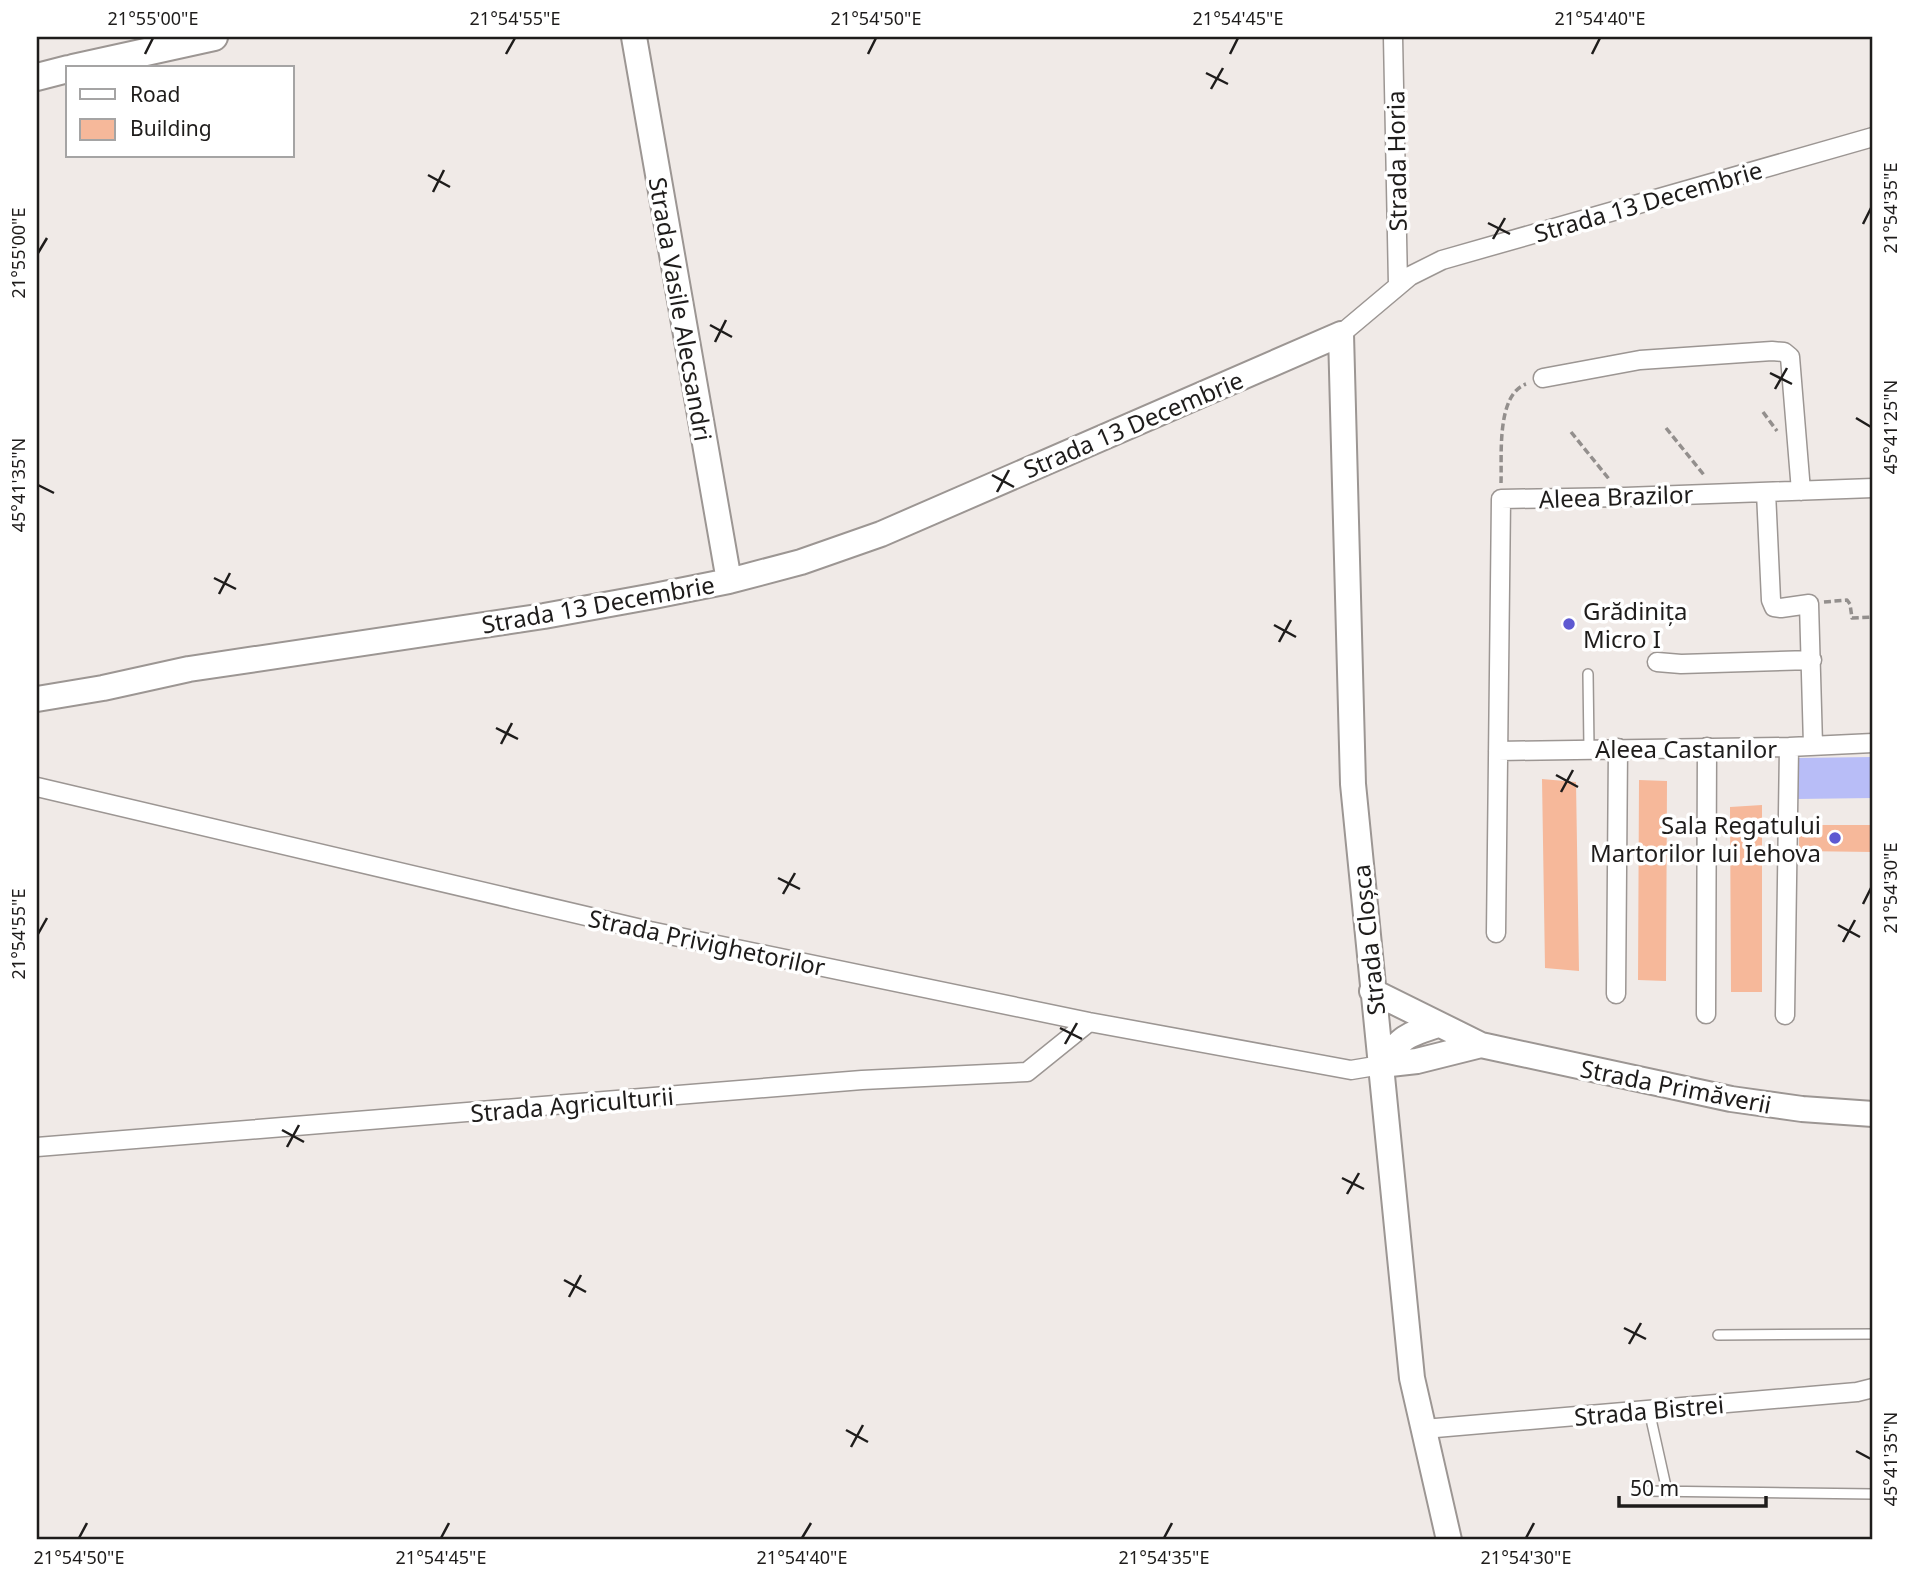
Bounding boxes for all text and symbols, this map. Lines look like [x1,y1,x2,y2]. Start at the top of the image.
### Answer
text: 21°55'00"E [108,6,198,30]
text: 21°54'55"E [470,6,560,30]
text: 21°54'50"E [831,6,921,30]
text: 21°54'45"E [1193,6,1283,30]
text: 21°54'40"E [1555,6,1645,30]
legend [66,66,294,158]
text: Road [130,80,180,108]
street label: Strada Horia [1378,90,1414,232]
text: Building [130,114,212,142]
street label: Strada 13 Decembrie [1530,153,1766,249]
text: 21°54'35"E [1878,163,1902,253]
street label: Strada Vasile Alecsandri [642,174,720,444]
text: 21°55'00"E [6,208,30,298]
street label: Strada 13 Decembrie [1018,363,1248,485]
text: 45°41'25"N [1878,380,1902,474]
text: 45°41'35"N [6,438,30,532]
street label: Aleea Brazilor [1538,477,1694,515]
street label: Strada 13 Decembrie [479,567,717,641]
place label: Grădinița Micro I [1583,594,1687,655]
marker: Grădinița Micro I [1561,616,1577,632]
street label: Aleea Castanilor [1595,732,1777,765]
place label: Sala Regatului Martorilor lui Iehova [1590,808,1821,869]
marker: Sala Regatului Martorilor lui Iehova [1827,830,1843,846]
text: 21°54'30"E [1878,843,1902,933]
street label: Strada Cloșca [1344,863,1392,1017]
text: 21°54'55"E [6,889,30,979]
street label: Strada Privighetorilor [586,901,829,983]
street label: Strada Primăverii [1578,1051,1774,1121]
street label: Strada Agriculturii [469,1079,675,1129]
street label: Strada Bistrei [1573,1387,1725,1433]
text: 45°41'35"N [1878,1412,1902,1506]
scale bar [1619,1465,1766,1509]
text: 50 m [1630,1474,1679,1502]
text: 21°54'50"E [34,1545,124,1569]
text: 21°54'45"E [396,1545,486,1569]
text: 21°54'40"E [757,1545,847,1569]
text: 21°54'35"E [1119,1545,1209,1569]
text: 21°54'30"E [1481,1545,1571,1569]

